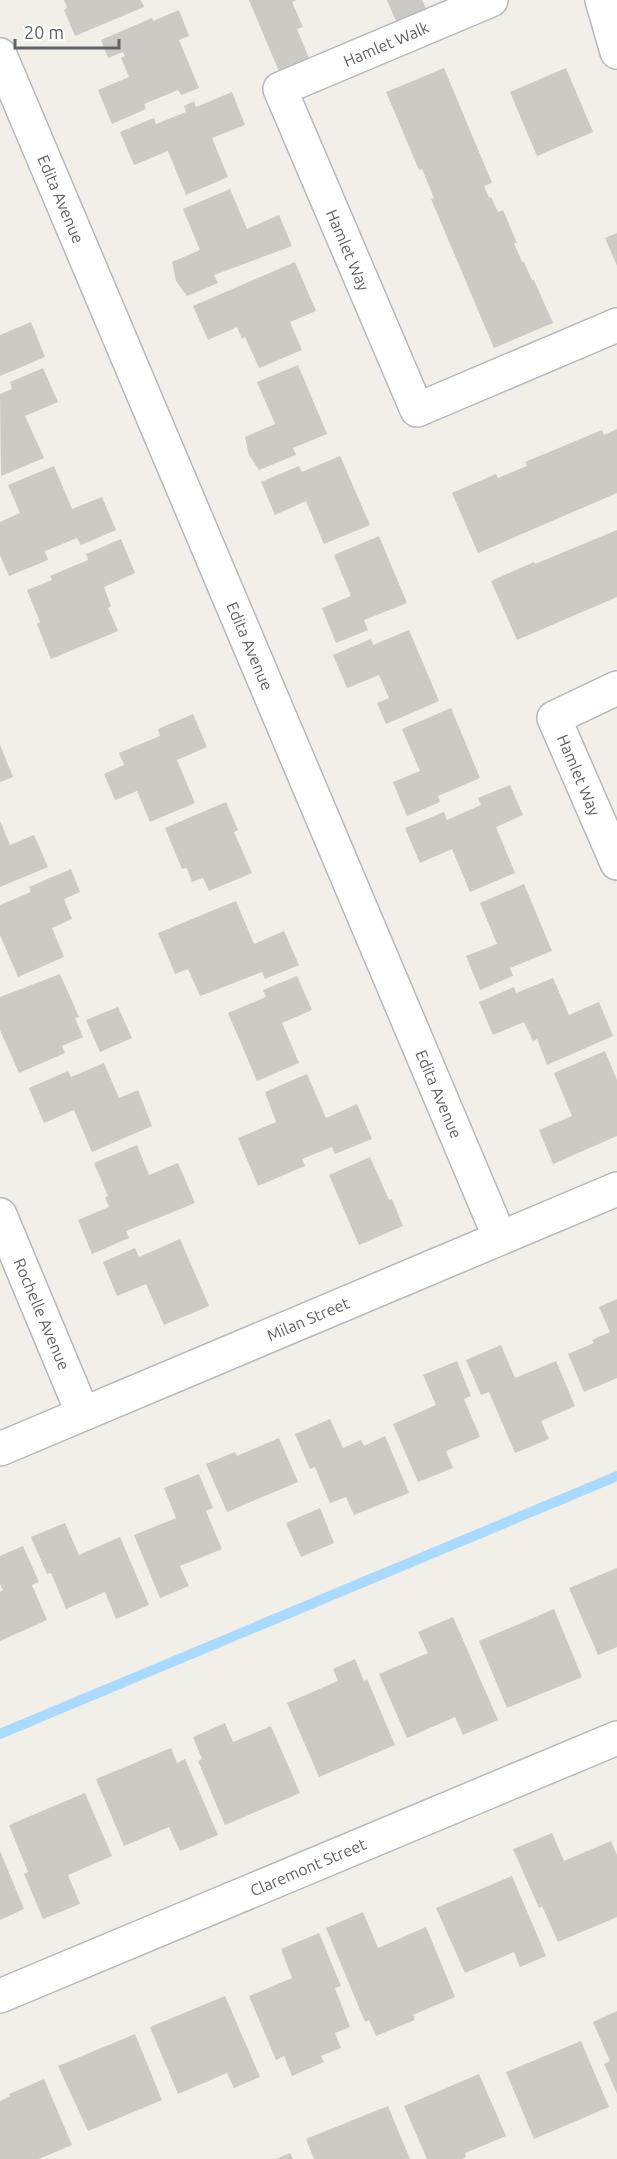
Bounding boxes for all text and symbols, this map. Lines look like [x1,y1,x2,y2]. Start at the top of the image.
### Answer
scale bar [15,12,118,50]
street label: Hamlet Walk [341,18,431,70]
text: 20 m [24,22,64,42]
street label: Edita Avenue [34,152,88,246]
street label: Hamlet Way [323,207,373,294]
street label: Edita Avenue [223,599,277,693]
street label: Hamlet Way [554,732,604,819]
street label: Edita Avenue [412,1047,466,1141]
street label: Rochelle Avenue [10,1255,74,1373]
street label: Milan Street [264,1293,353,1344]
street label: Claremont Street [247,1834,369,1900]

